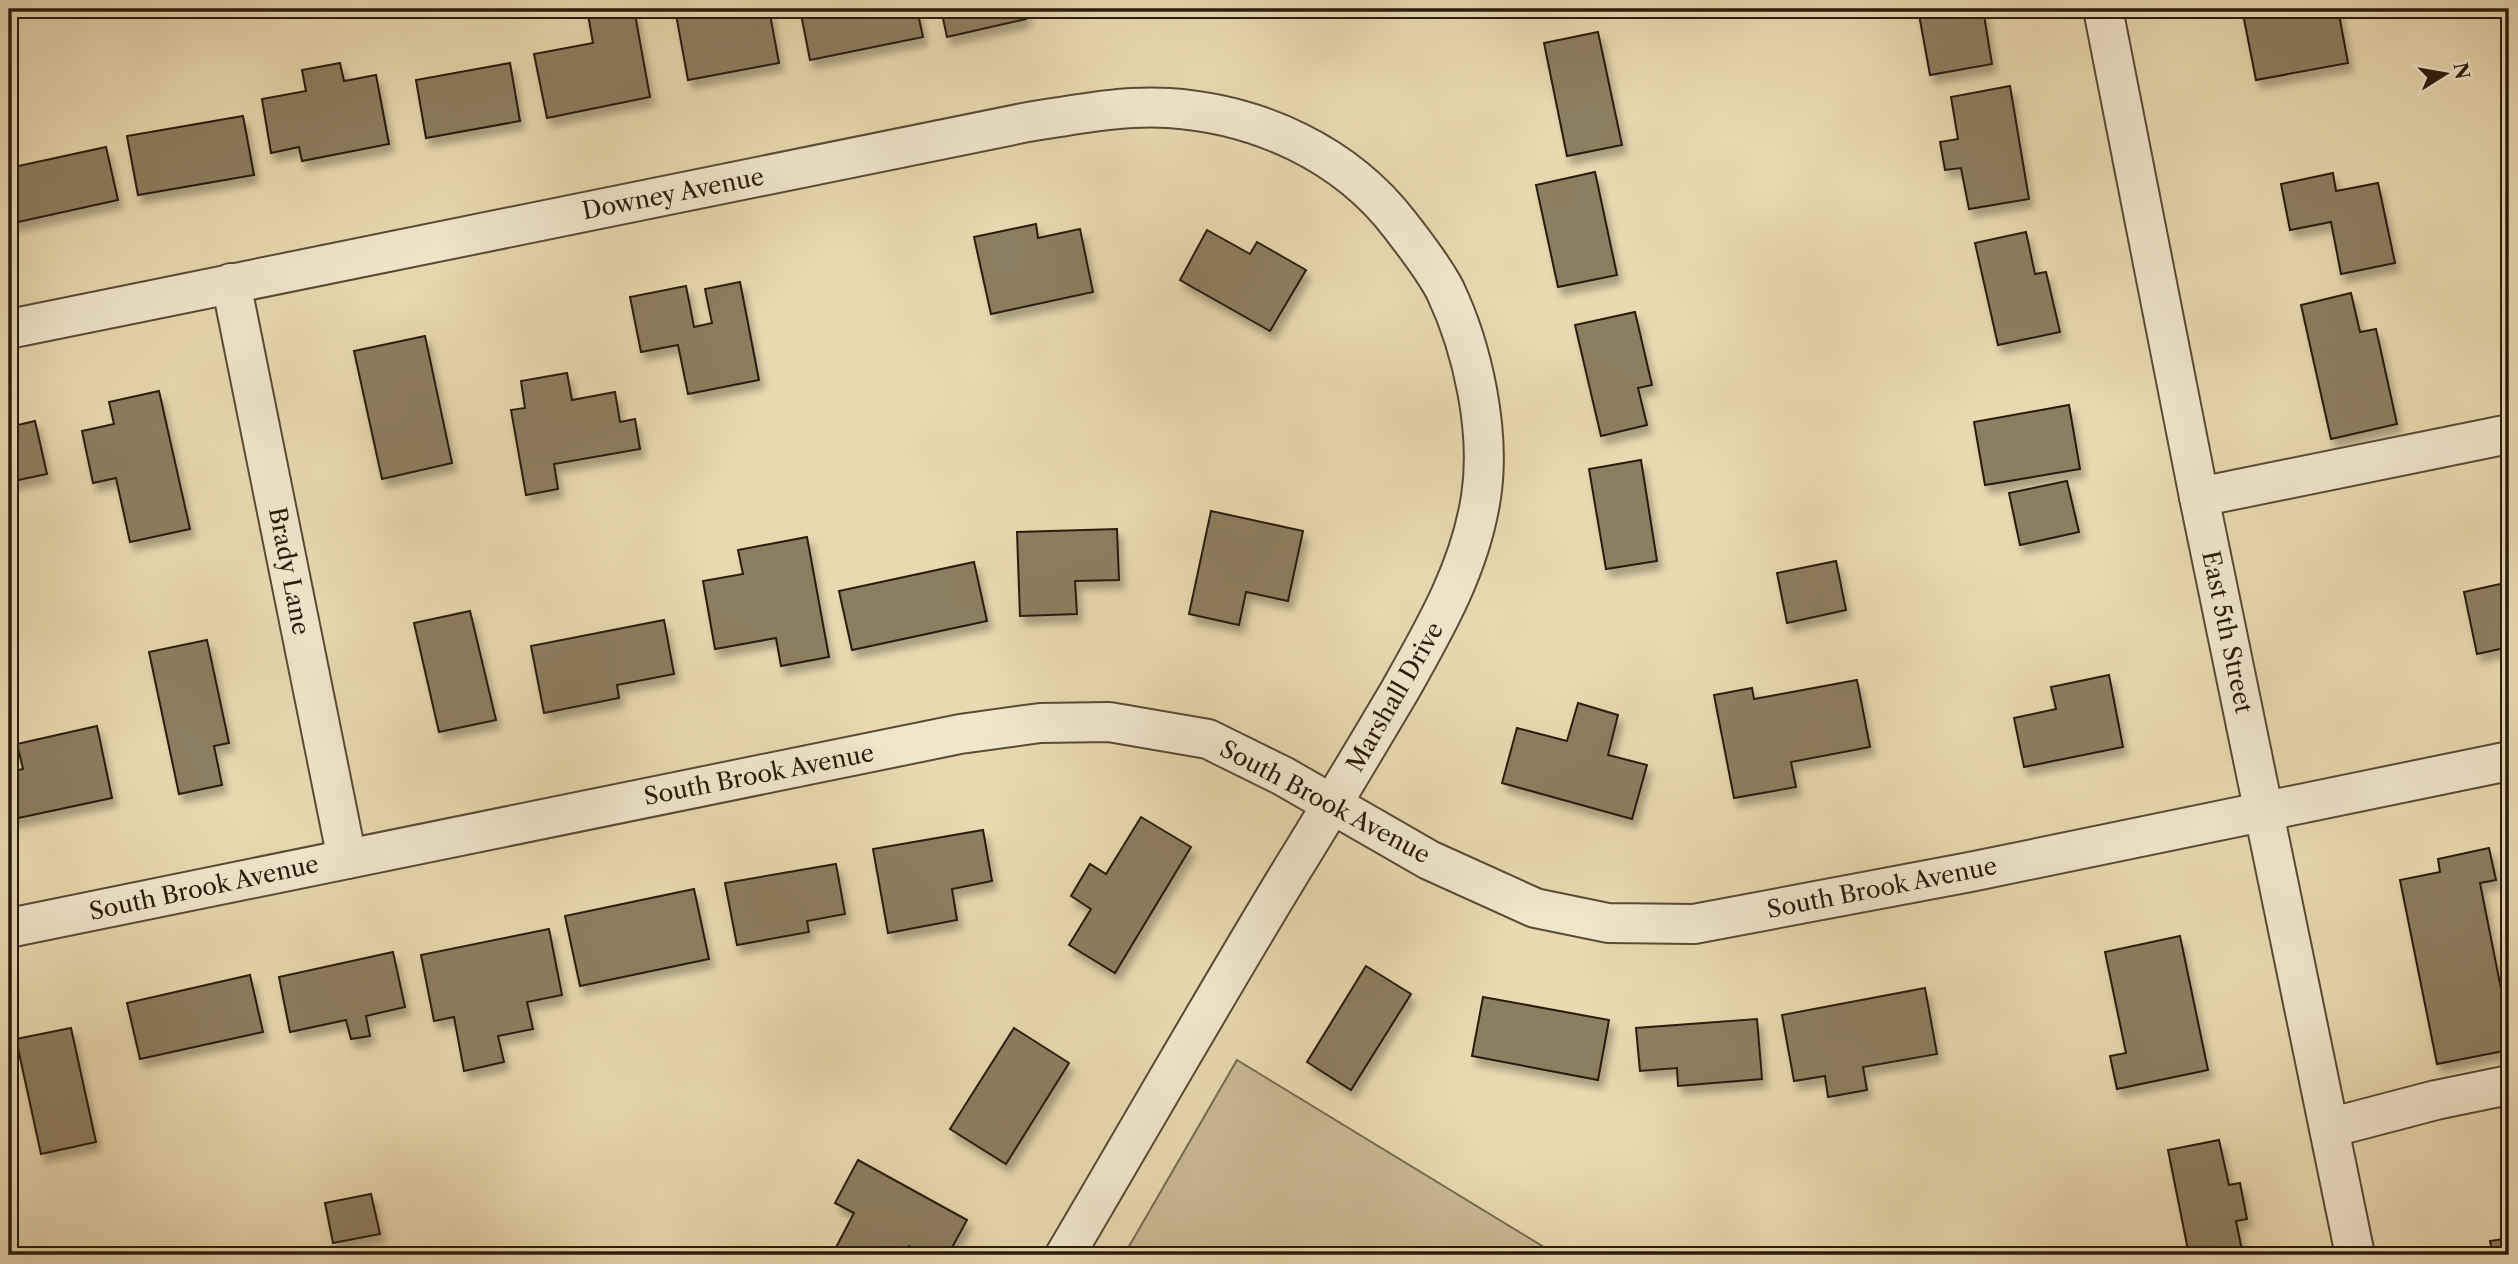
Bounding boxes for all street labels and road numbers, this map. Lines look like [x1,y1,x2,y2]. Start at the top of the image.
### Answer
street label: Downey Avenue [579,162,766,225]
street label: Brady Lane [263,505,316,637]
street label: East 5th Street [2196,548,2259,716]
street label: Marshall Drive [1340,617,1449,777]
street label: South Brook Avenue [1215,734,1435,869]
street label: South Brook Avenue [641,738,876,811]
street label: South Brook Avenue [87,849,321,926]
street label: South Brook Avenue [1764,851,1999,924]

